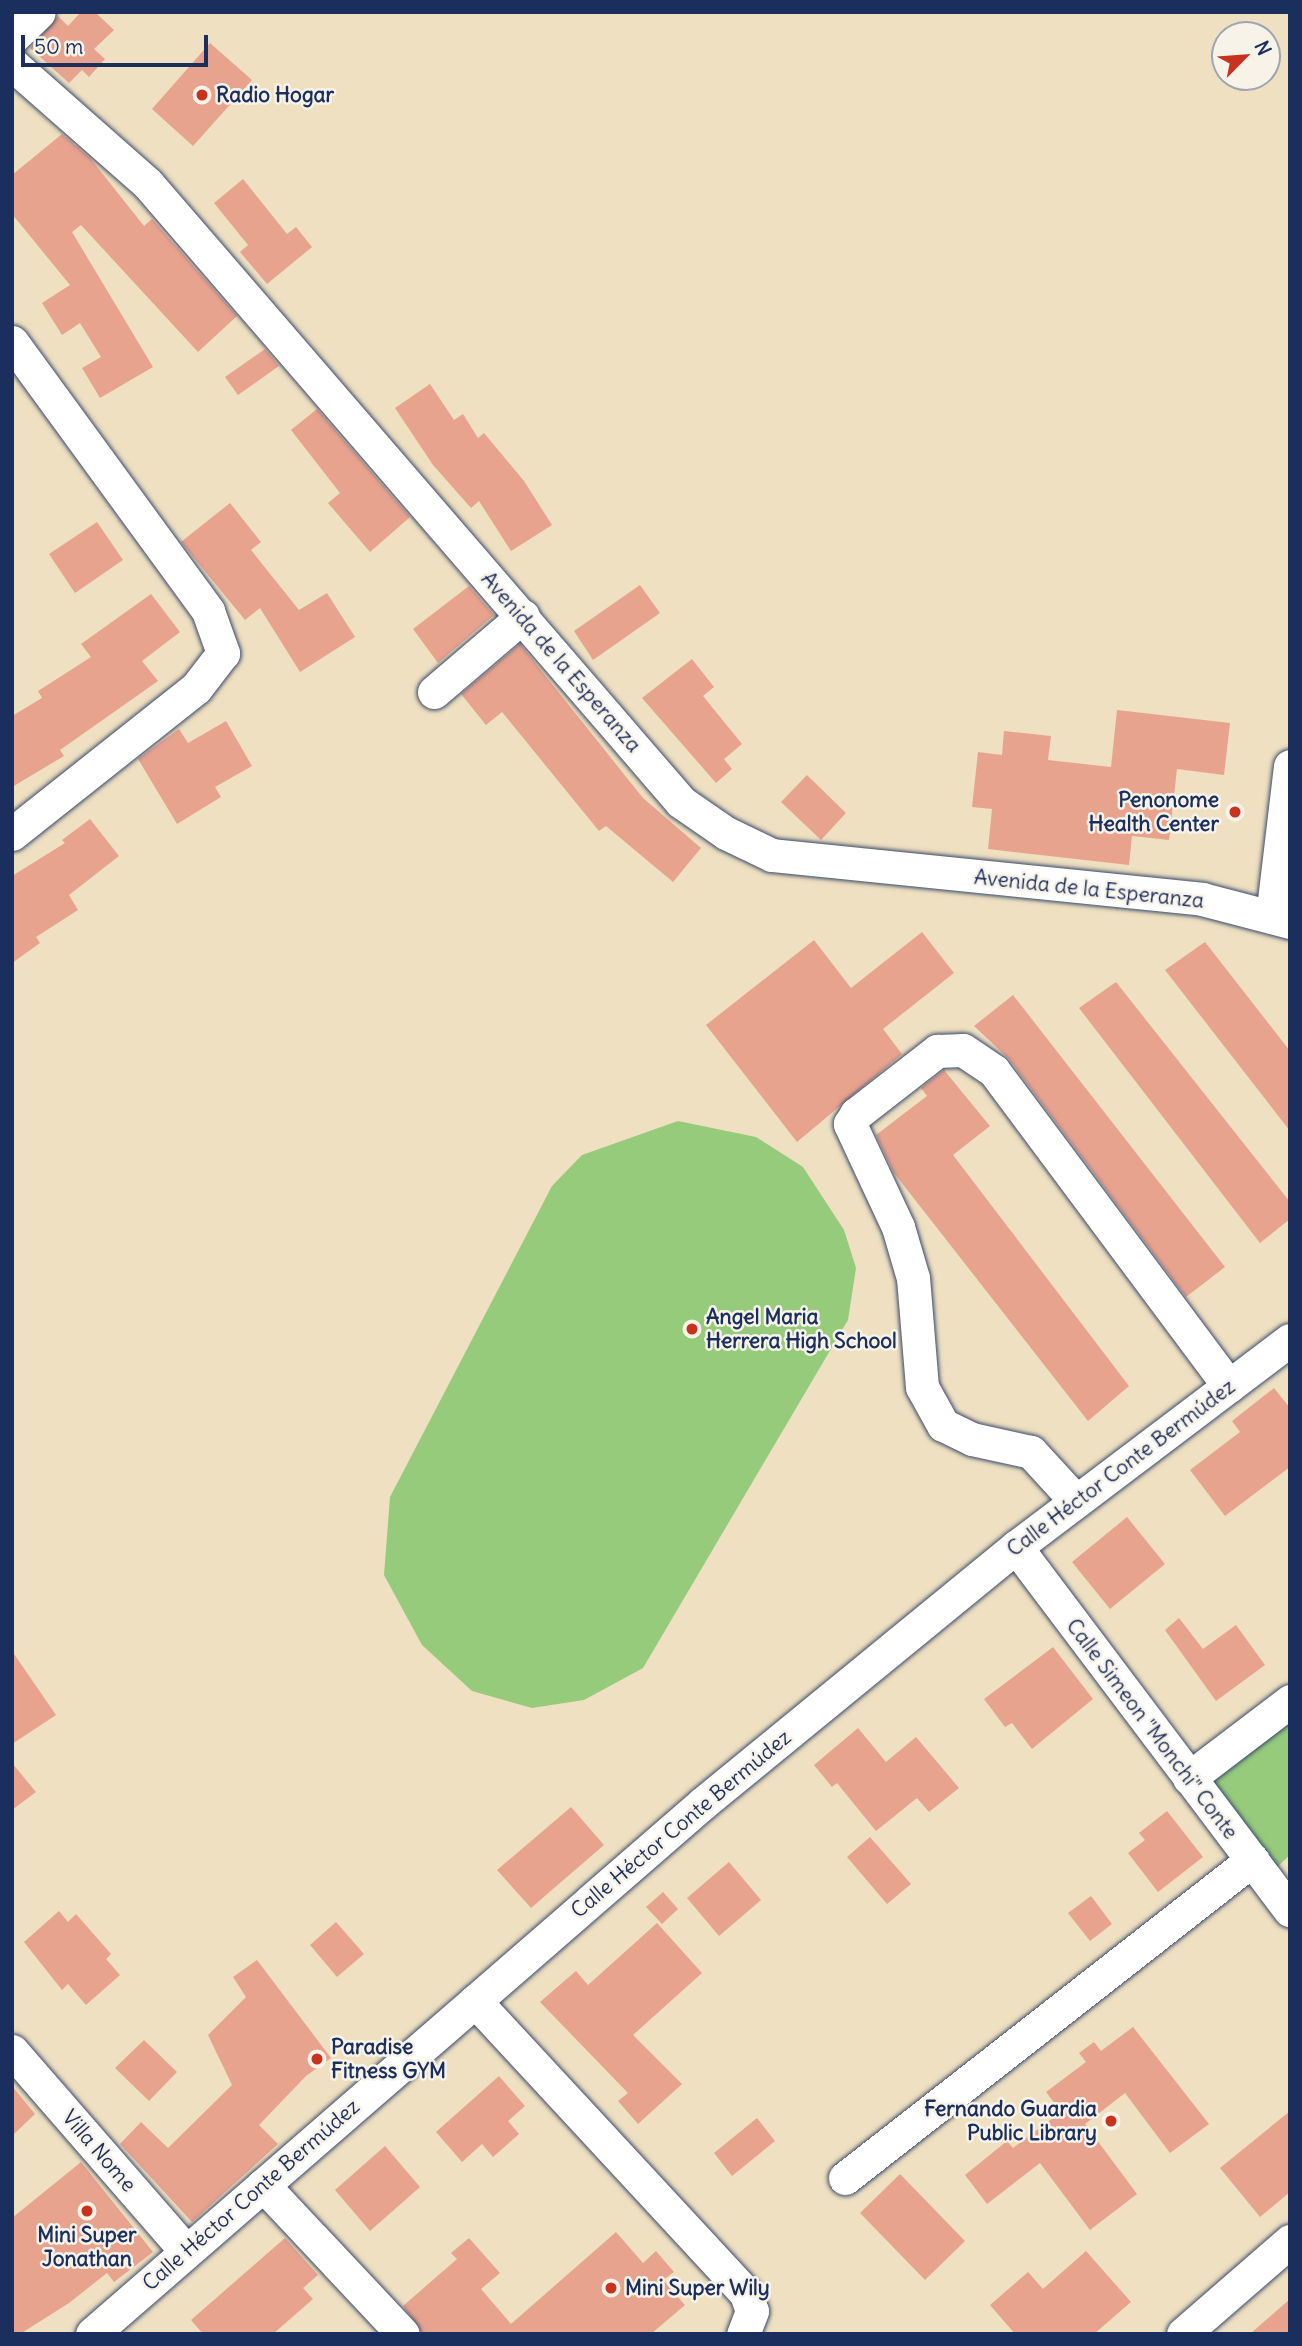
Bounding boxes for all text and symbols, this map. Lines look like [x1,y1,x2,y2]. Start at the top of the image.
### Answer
scale bar [24,21,212,65]
north arrow [1211,21,1281,91]
text: 50 m [34,33,83,60]
text: N [1250,37,1277,59]
place label: Radio Hogar [216,82,334,108]
marker: Radio Hogar [194,87,210,103]
street label: Avenida de la Esperanza [476,567,646,757]
place label: Penonome Health Center [1089,787,1219,837]
marker: Penonome Health Center [1225,802,1245,822]
street label: Avenida de la Esperanza [973,864,1205,914]
place label: Angel Maria Herrera High School [706,1304,897,1354]
marker: Angel Maria Herrera High School [684,1321,700,1337]
street label: Calle Héctor Conte Bermúdez [1002,1374,1240,1562]
street label: Calle Simeon "Monchi" Conte [1061,1614,1243,1844]
street label: Calle Héctor Conte Bermúdez [566,1725,796,1923]
place label: Paradise Fitness GYM [331,2034,446,2084]
marker: Paradise Fitness GYM [309,2051,325,2067]
street label: Calle Héctor Conte Bermúdez [137,2094,365,2296]
place label: Fernando Guardia Public Library [924,2096,1097,2146]
street label: Villa Nome [57,2105,141,2197]
marker: Fernando Guardia Public Library [1103,2113,1119,2129]
marker: Mini Super Jonathan [79,2203,95,2219]
place label: Mini Super Jonathan [37,2222,137,2272]
place label: Mini Super Wily [625,2275,770,2301]
marker: Mini Super Wily [603,2280,619,2296]

